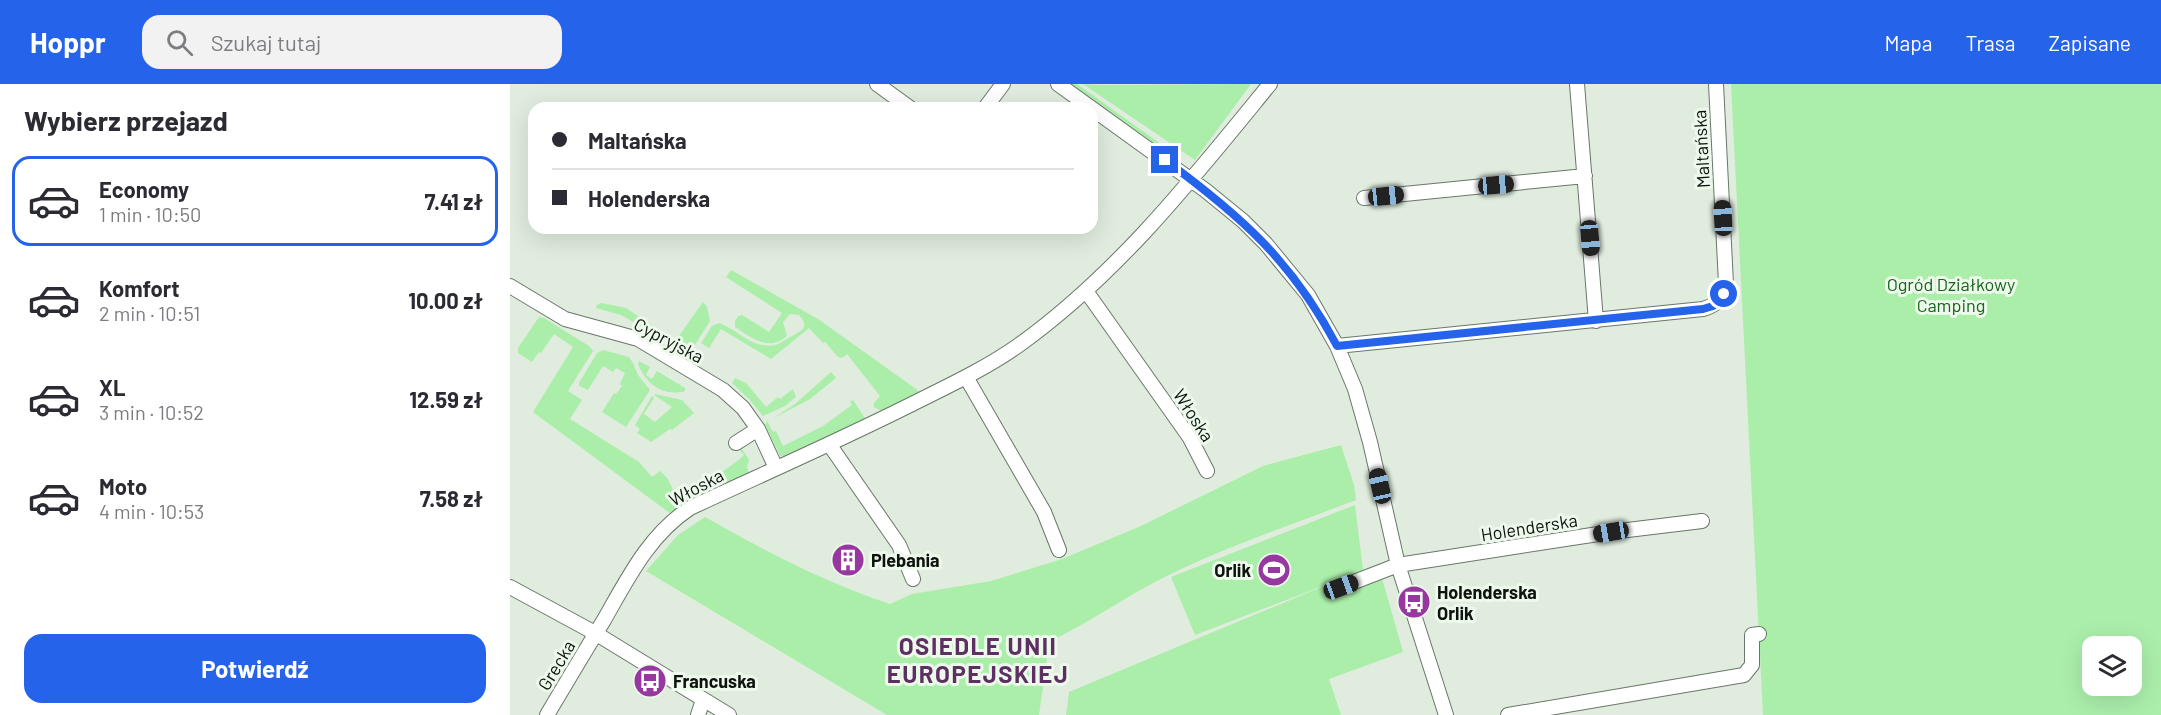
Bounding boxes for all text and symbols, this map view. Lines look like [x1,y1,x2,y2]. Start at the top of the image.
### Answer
search box [142,15,562,69]
text: Hoppr [30,25,106,59]
icon: search [163,26,196,59]
text: Szukaj tutaj [211,29,321,55]
text: Mapa [1885,30,1933,55]
text: Trasa [1966,30,2016,55]
text: Zapisane [2049,30,2131,55]
text: Wybierz przejazd [24,104,228,136]
street label: Maltańska [1688,109,1714,189]
text: Maltańska [588,127,687,153]
route end [1151,146,1178,173]
icon: car [27,174,81,228]
car [1477,174,1515,196]
text: Economy [99,176,189,202]
text: Holenderska [588,185,710,211]
car [1367,185,1405,207]
text: 7.41 zł [425,188,483,214]
car [1713,200,1733,236]
text: 1 min · 10:50 [99,202,201,226]
car [1579,219,1601,257]
icon: car [27,273,81,327]
park label: Ogród Działkowy Camping [1887,273,2015,316]
text: Komfort [99,275,180,301]
route start [1710,280,1737,307]
text: 10.00 zł [408,287,483,313]
text: 2 min · 10:51 [99,301,200,325]
street label: Cypryjska [630,313,708,367]
icon: car [27,372,81,426]
text: XL [99,374,125,400]
street label: Włoska [1169,384,1219,446]
text: 12.59 zł [409,386,483,412]
text: 3 min · 10:52 [99,400,204,424]
street label: Włoska [665,464,727,510]
car [1367,466,1393,506]
icon: car [27,471,81,525]
text: Moto [99,473,147,499]
text: 7.58 zł [420,485,483,511]
text: 4 min · 10:53 [99,499,204,523]
street label: Holenderska [1479,509,1579,545]
car [1592,520,1630,544]
building icon: Plebania [830,542,866,578]
place label: Plebania [871,549,940,571]
sports icon: Orlik [1256,552,1292,588]
place label: Orlik [1214,559,1251,581]
car [1321,572,1361,602]
place label: Holenderska Orlik [1437,581,1537,624]
bus stop icon: Holenderska Orlik [1396,584,1432,620]
district label: OSIEDLE UNII EUROPEJSKIEJ [887,631,1069,688]
button: Potwierdź [24,634,486,703]
street label: Grecka [533,636,579,694]
map controls [2082,636,2142,696]
button: layers [2082,636,2142,696]
bus stop icon: Francuska [632,663,668,699]
place label: Francuska [673,670,756,692]

